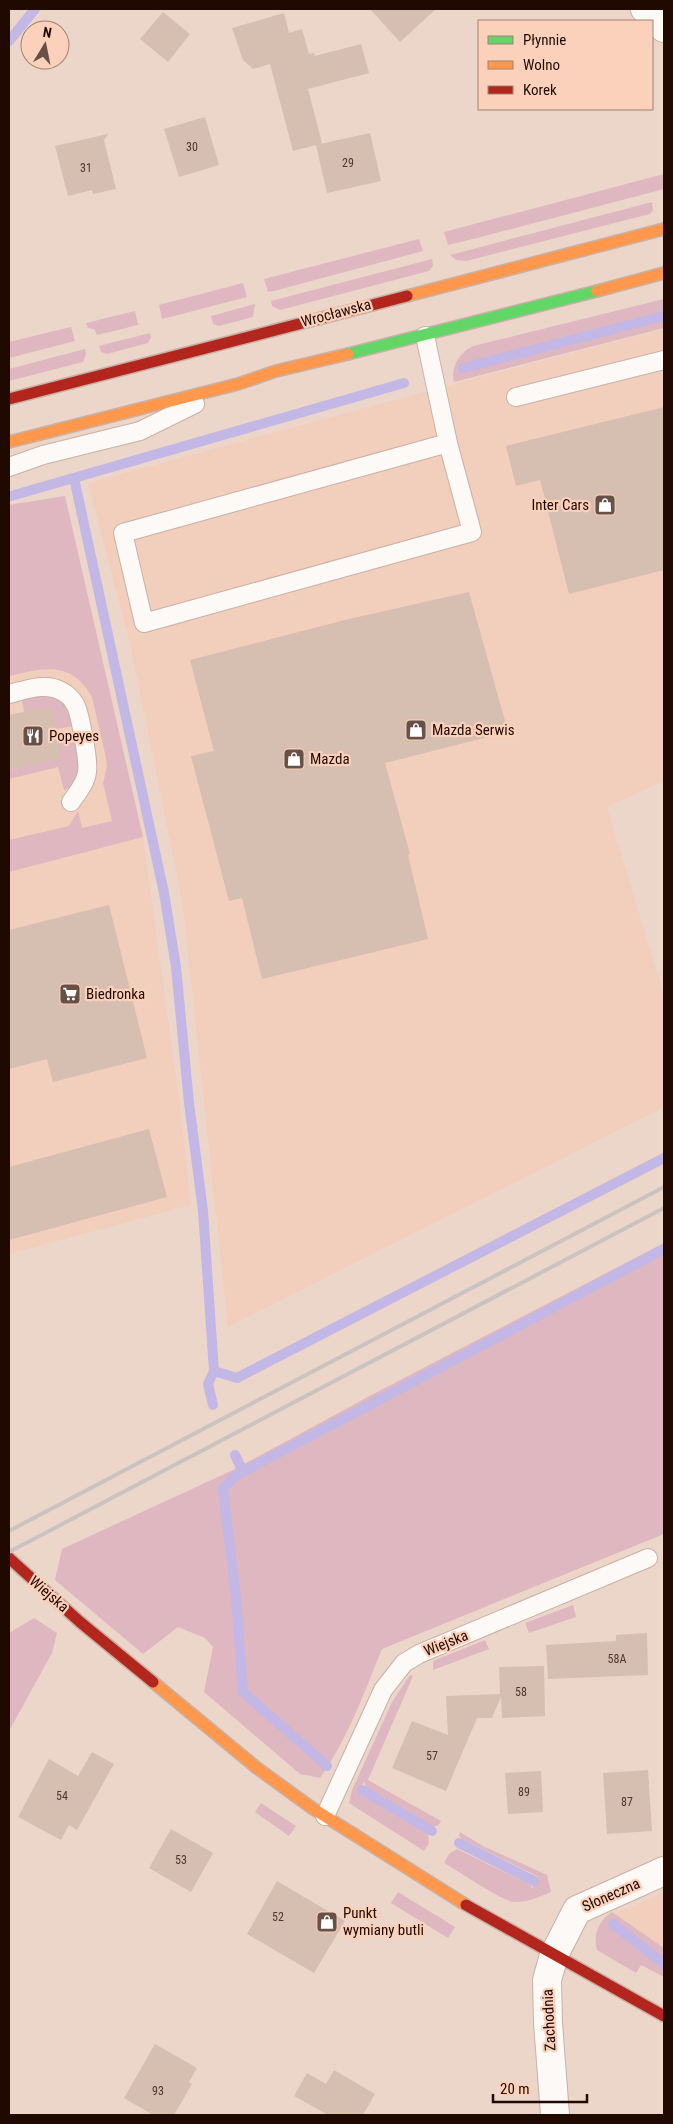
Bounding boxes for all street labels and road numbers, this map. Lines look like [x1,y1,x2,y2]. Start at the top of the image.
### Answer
street label: Wrocławska [299,295,373,331]
street label: Wiejska [26,1572,72,1616]
street label: Wiejska [421,1626,471,1660]
street label: Słoneczna [579,1874,643,1916]
street label: Zachodnia [538,1989,560,2051]

